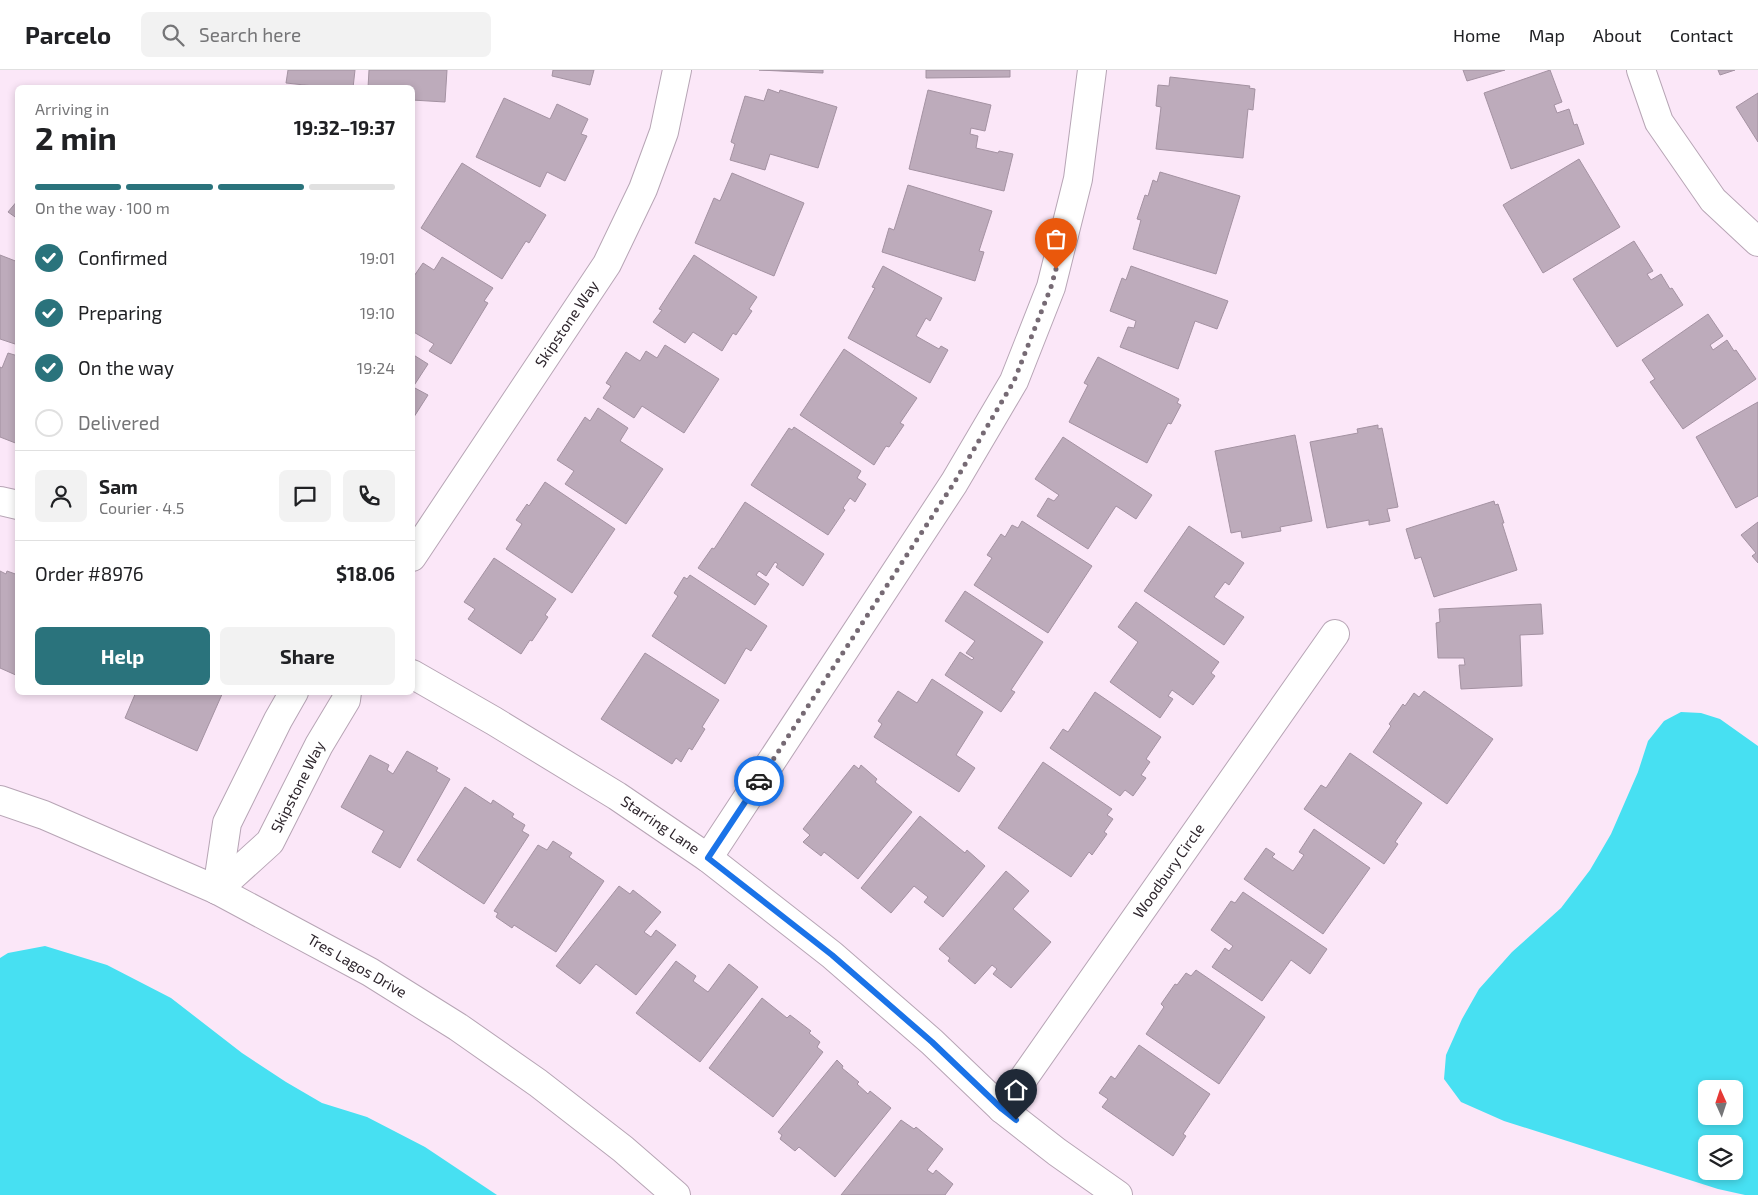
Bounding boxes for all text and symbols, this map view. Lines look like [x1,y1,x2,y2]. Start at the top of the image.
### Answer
search box [141,12,491,57]
text: Parcelo [25,20,111,49]
icon: search [159,21,187,49]
text: Search here [199,23,301,46]
text: Home [1453,24,1501,46]
text: Map [1529,24,1565,46]
text: About [1593,24,1642,46]
text: Contact [1670,24,1733,46]
text: Arriving in [35,99,109,118]
text: 19:32–19:37 [294,116,395,139]
text: 2 min [35,118,117,156]
text: On the way · 100 m [35,198,170,217]
pin [1035,218,1077,269]
icon: bag [1042,225,1070,253]
icon: check [35,244,63,272]
text: Confirmed [78,246,168,269]
text: 19:01 [360,248,395,267]
street label: Skipstone Way [531,277,602,370]
icon: check [35,299,63,327]
text: Preparing [78,301,162,324]
text: 19:10 [360,303,395,322]
icon: check [35,354,63,382]
text: On the way [78,356,174,379]
text: 19:24 [357,358,395,377]
text: Delivered [78,411,160,434]
button: person [35,470,87,522]
button: chat [279,470,331,522]
button: phone [343,470,395,522]
text: Sam [99,475,138,498]
text: Courier · 4.5 [99,498,184,517]
text: Order #8976 [35,562,144,585]
text: $18.06 [336,562,395,585]
button: Help [35,627,210,685]
button: Share [220,627,395,685]
street label: Skipstone Way [266,738,328,835]
courier [734,756,784,806]
icon: car [745,767,773,795]
street label: Starring Lane [618,791,703,857]
street label: Woodbury Circle [1129,820,1208,921]
street label: Tres Lagos Drive [305,929,410,1001]
pin [995,1069,1037,1120]
icon: home [1002,1076,1030,1104]
north arrow [1698,1080,1742,1125]
map controls [1698,1080,1743,1180]
button: layers [1698,1135,1743,1180]

